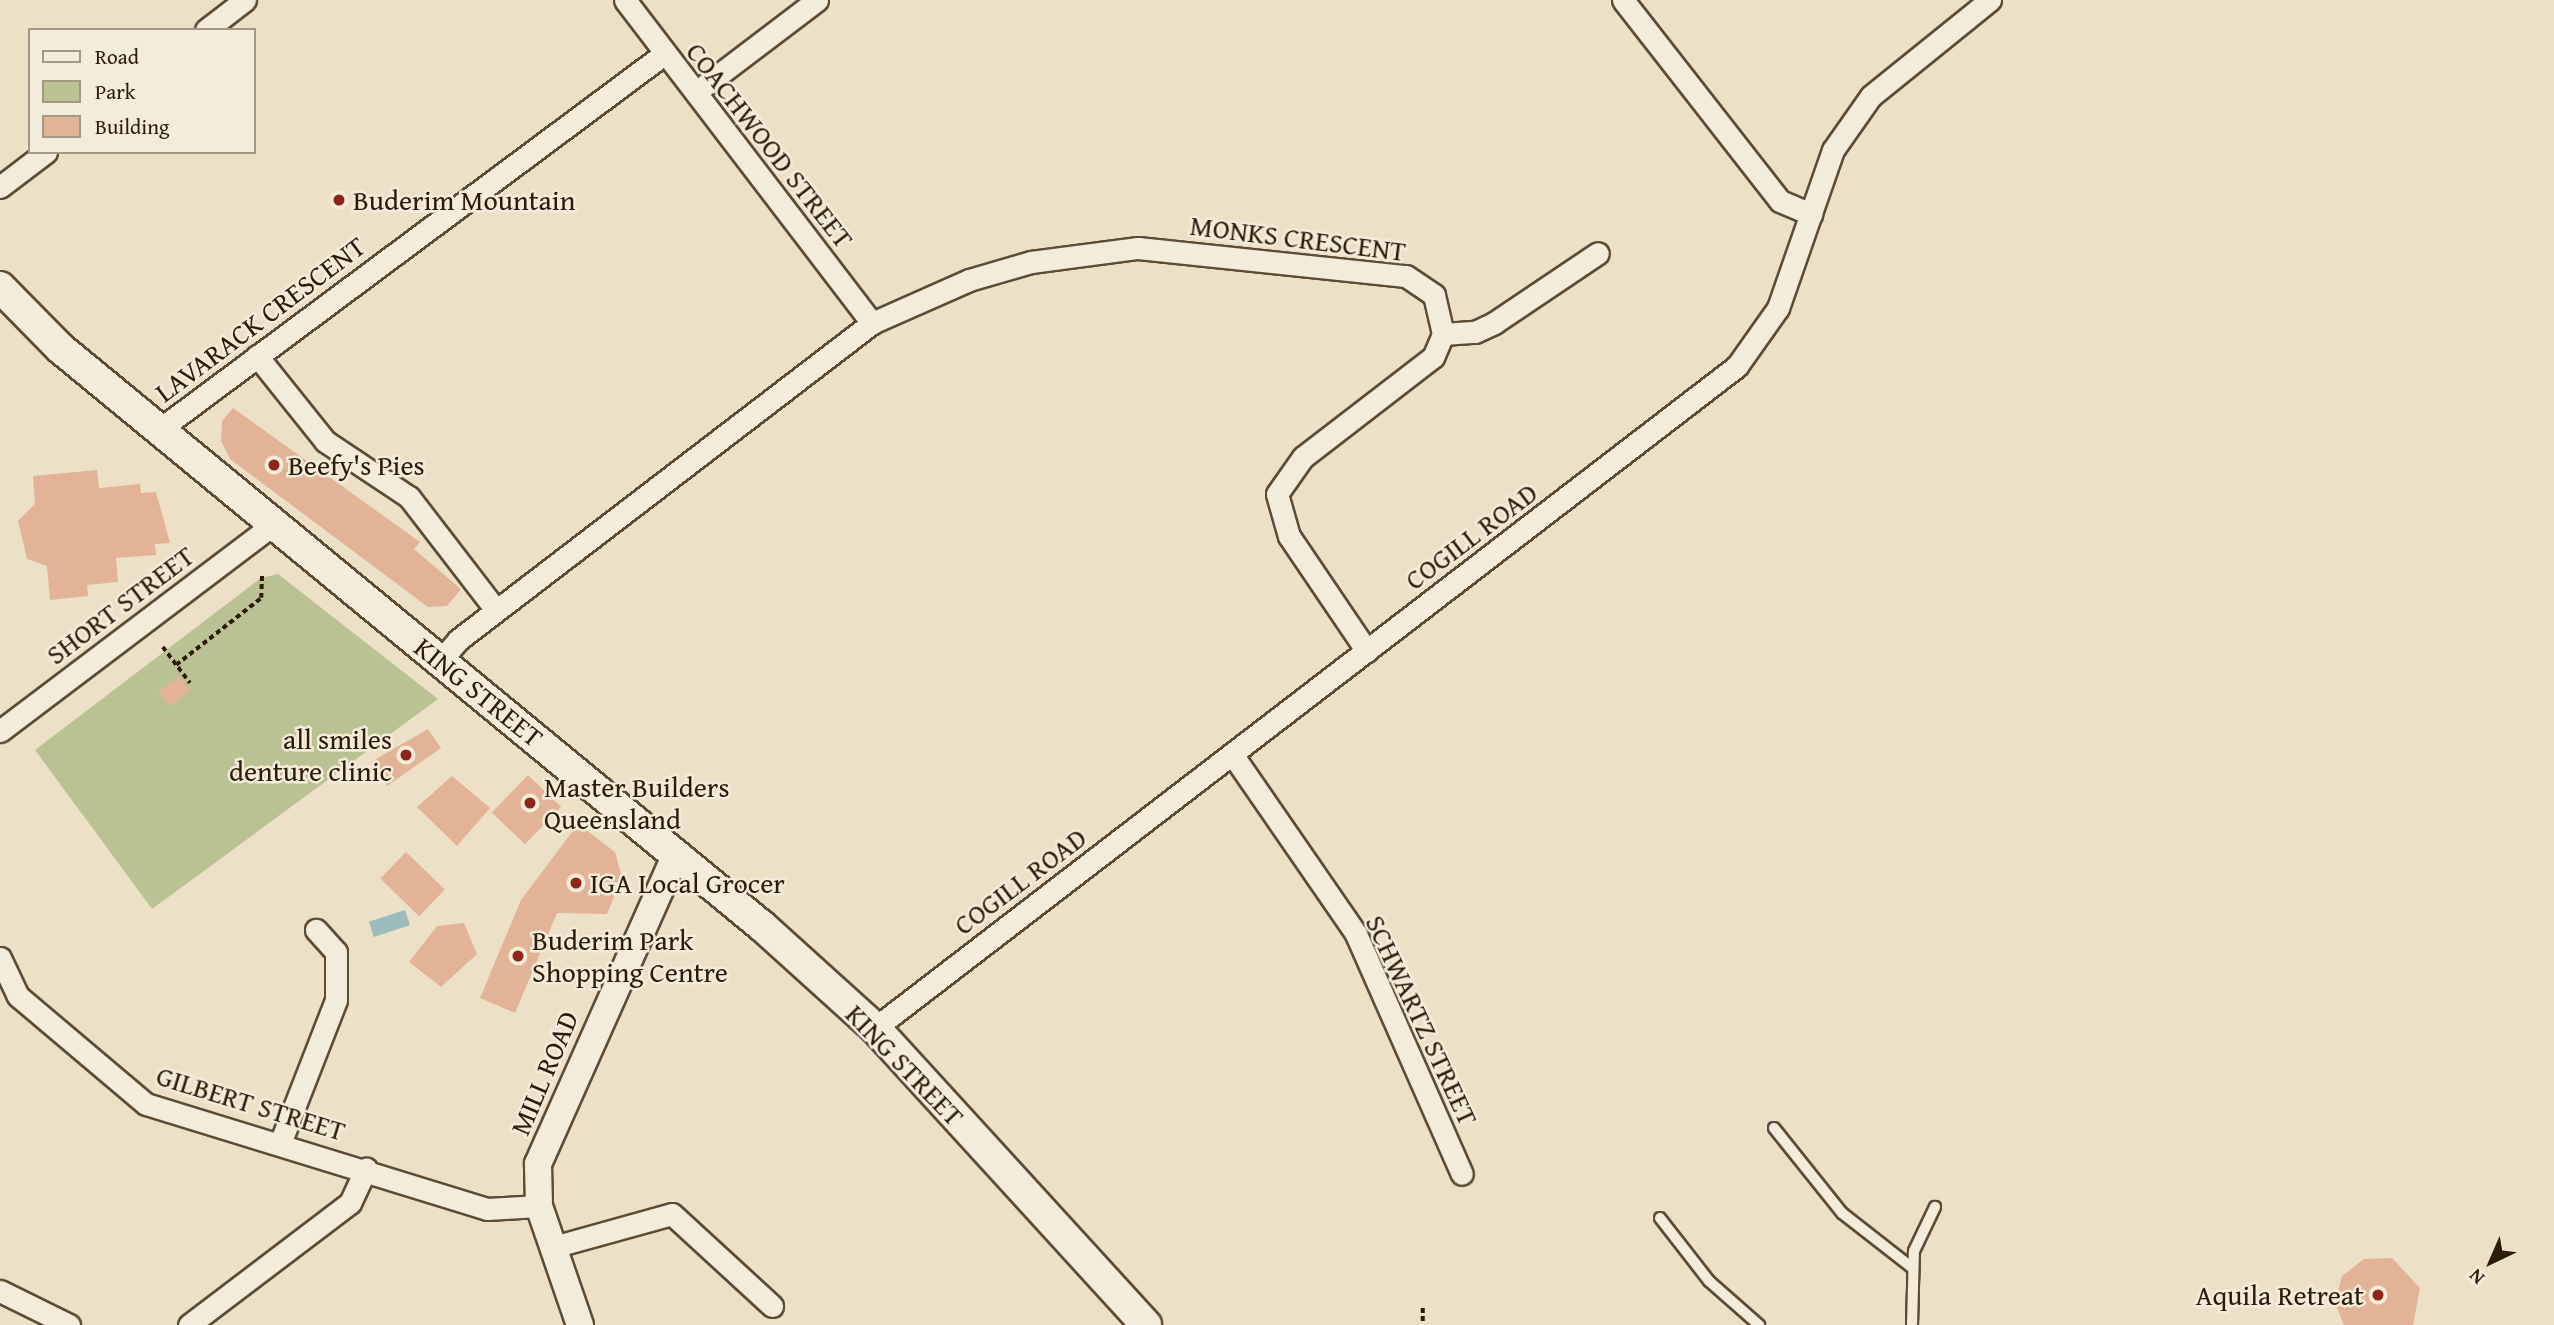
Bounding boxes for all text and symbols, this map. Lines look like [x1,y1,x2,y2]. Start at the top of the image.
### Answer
legend [28,28,256,154]
street label: COACHWOOD STREET [679,35,861,255]
text: Road [95,41,139,72]
text: Park [95,76,136,107]
text: Building [95,111,169,142]
place label: Buderim Mountain [353,183,575,217]
marker: Buderim Mountain [331,192,347,208]
street label: MONKS CRESCENT [1188,208,1408,268]
street label: LAVARACK CRESCENT [148,229,372,409]
place label: Beefy's Pies [288,448,425,482]
marker: Beefy's Pies [266,457,282,473]
street label: COGILL ROAD [1398,475,1544,597]
street label: SHORT STREET [40,539,200,671]
street label: KING STREET [408,630,550,754]
place label: all smiles denture clinic [229,722,392,788]
marker: all smiles denture clinic [398,747,414,763]
place label: Master Builders Queensland [544,770,730,836]
marker: Master Builders Queensland [522,795,538,811]
street label: COGILL ROAD [947,820,1093,942]
place label: IGA Local Grocer [590,866,785,900]
marker: IGA Local Grocer [568,875,584,891]
street label: SCHWARTZ STREET [1359,910,1485,1130]
place label: Buderim Park Shopping Centre [532,923,728,989]
marker: Buderim Park Shopping Centre [510,948,526,964]
street label: KING STREET [839,997,971,1133]
street label: MILL ROAD [503,1006,585,1140]
street label: GILBERT STREET [153,1058,349,1148]
north arrow [2456,1227,2526,1297]
text: N [2462,1263,2491,1292]
place label: Aquila Retreat [2195,1278,2364,1312]
marker: Aquila Retreat [2370,1287,2386,1303]

